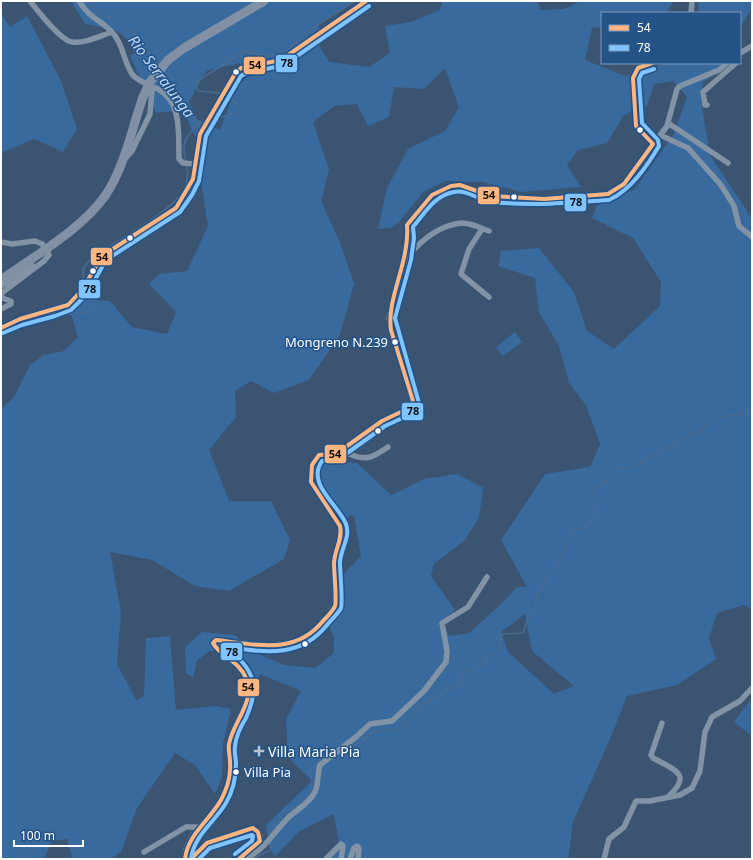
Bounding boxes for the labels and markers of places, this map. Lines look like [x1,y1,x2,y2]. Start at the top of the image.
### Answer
unlabelled marker [231,67,241,77]
unlabelled marker [635,125,645,135]
unlabelled marker [509,192,519,202]
unlabelled marker [125,233,135,243]
unlabelled marker [88,266,98,276]
place label: Mongreno N.239 [285,333,388,351]
marker: Mongreno N.239 [390,337,400,347]
unlabelled marker [373,426,383,436]
unlabelled marker [300,639,310,649]
place label: Villa Maria Pia [268,742,360,761]
marker: Villa Maria Pia [253,745,265,757]
place label: Villa Pia [244,763,291,781]
marker: Villa Pia [231,767,241,777]

